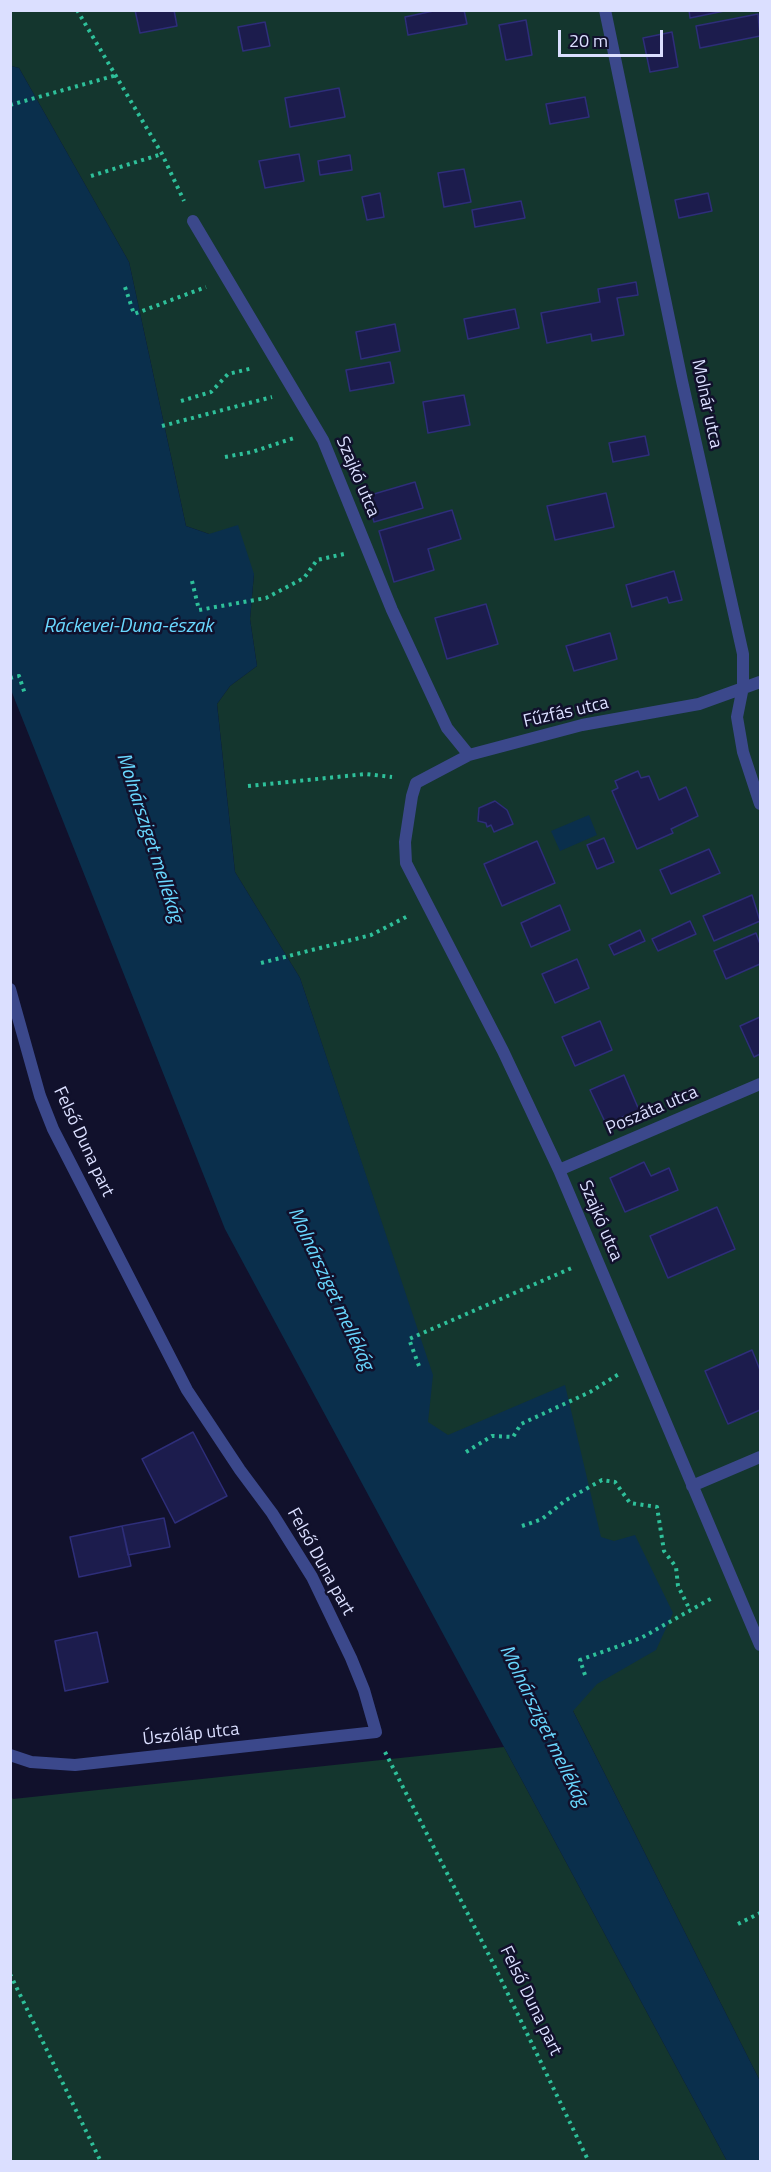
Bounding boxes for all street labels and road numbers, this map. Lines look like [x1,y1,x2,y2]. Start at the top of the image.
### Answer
street label: Molnár utca [686,358,726,450]
street label: Szajkó utca [330,433,384,521]
street label: Fűzfás utca [521,693,611,733]
street label: Poszáta utca [603,1082,701,1140]
street label: Felső Duna part [48,1083,118,1201]
street label: Szajkó utca [573,1177,627,1265]
street label: Felső Duna part [282,1505,358,1619]
street label: Úszóláp utca [142,1719,240,1751]
street label: Felső Duna part [494,1943,566,2059]

